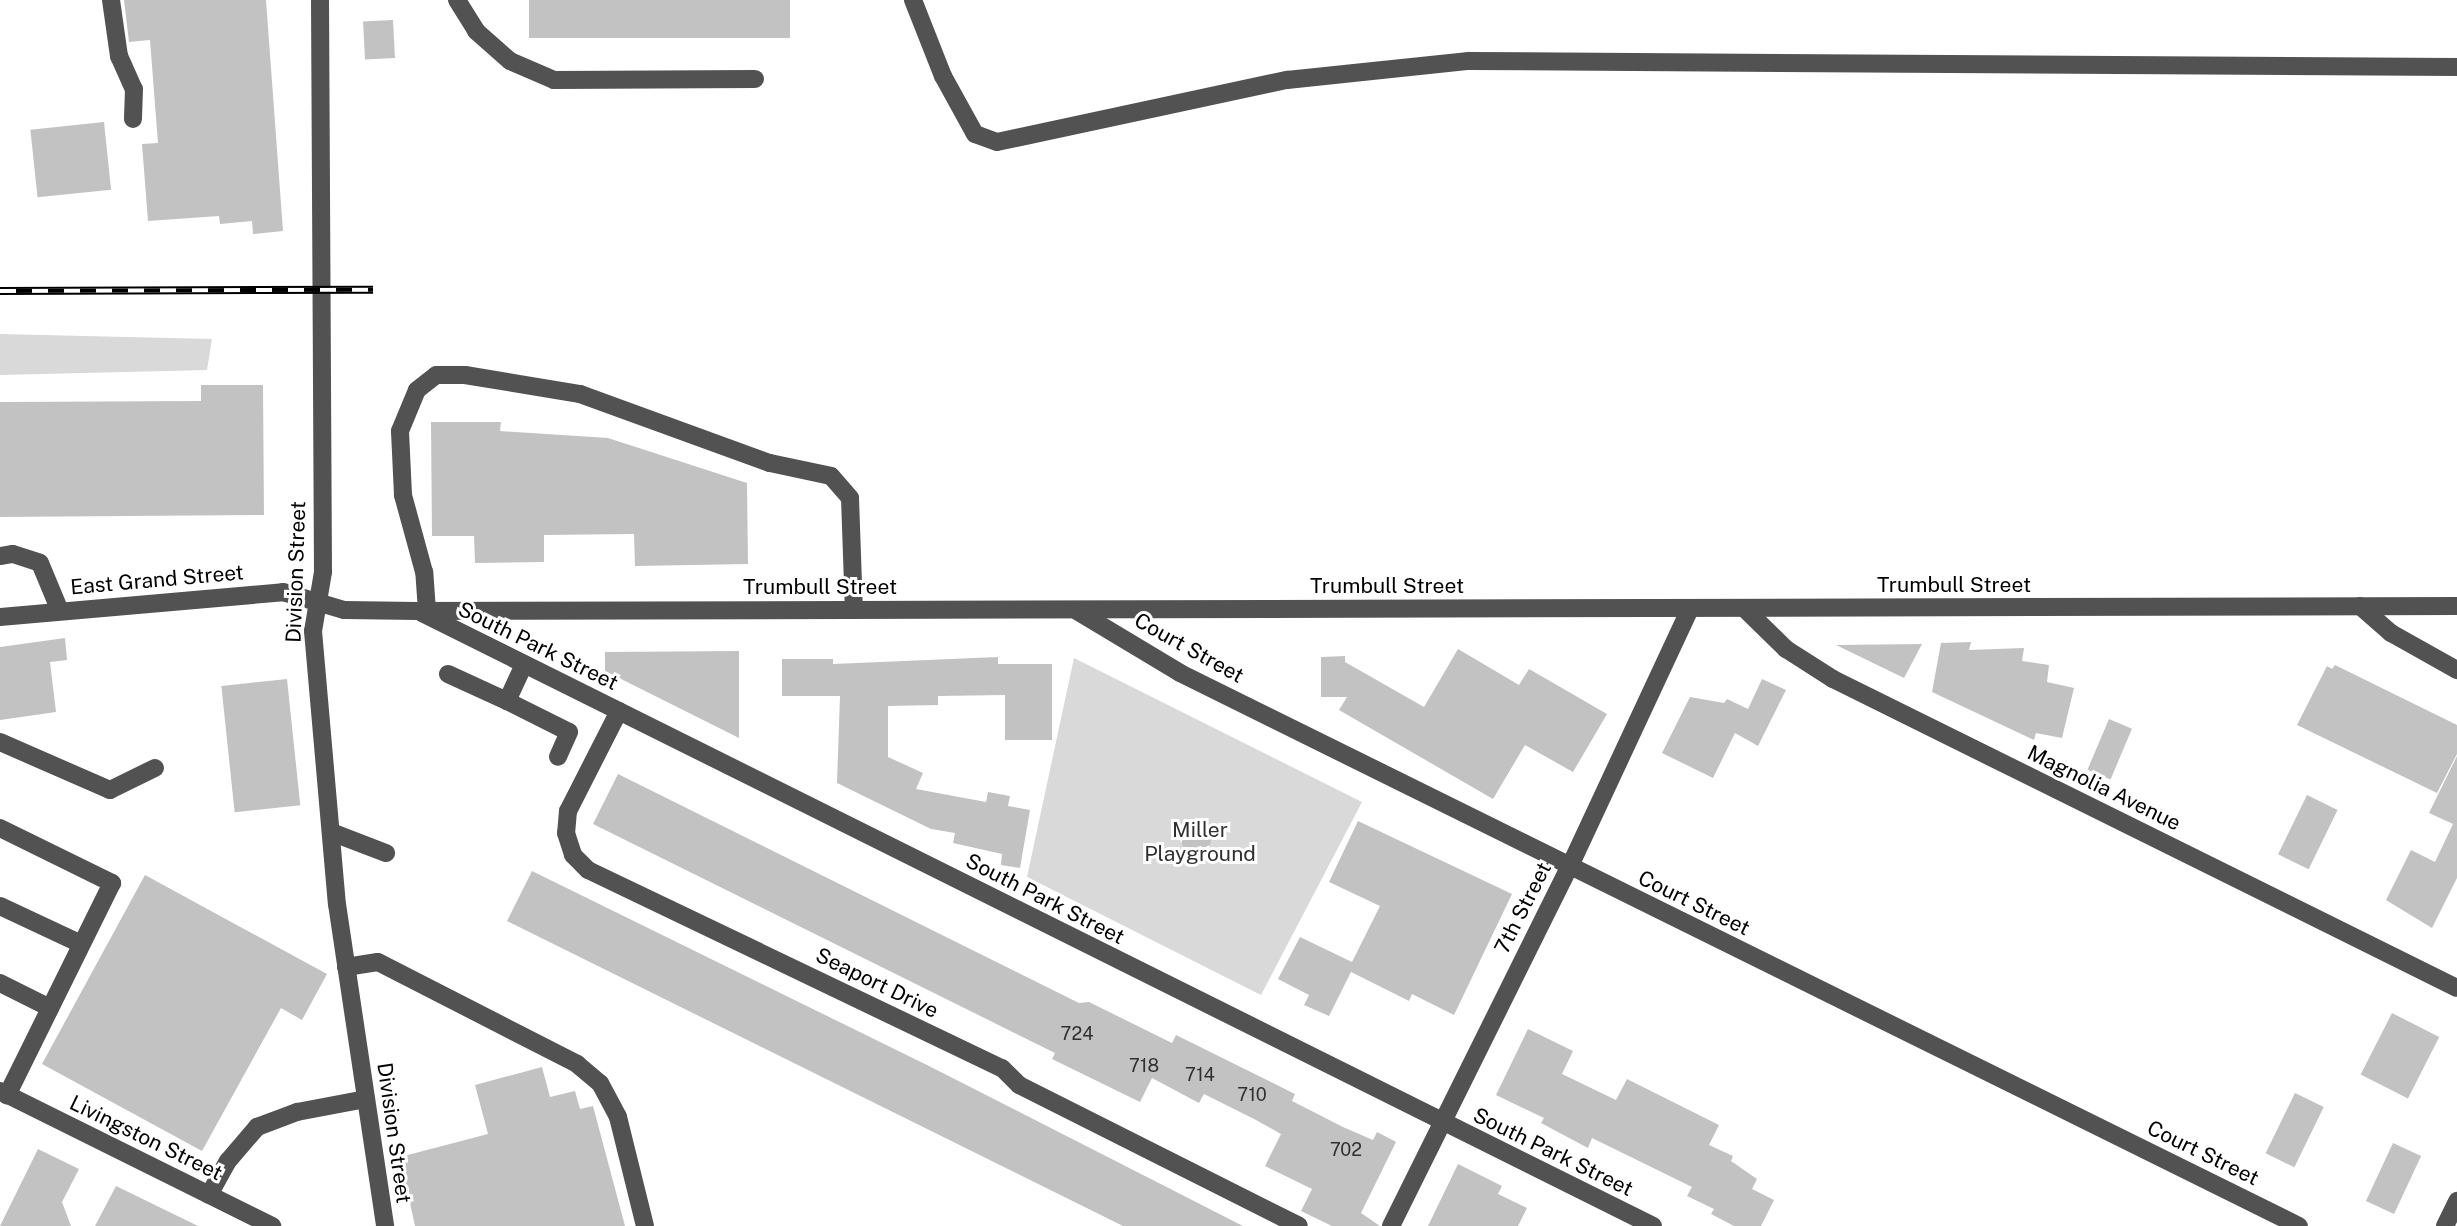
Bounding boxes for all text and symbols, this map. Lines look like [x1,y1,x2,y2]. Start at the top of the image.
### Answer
street label: Division Street [281,501,311,643]
street label: East Grand Street [69,560,245,600]
street label: Trumbull Street [1877,572,2031,598]
street label: Trumbull Street [1310,573,1464,599]
street label: Trumbull Street [743,574,897,600]
street label: South Park Street [454,596,622,696]
street label: Court Street [1130,608,1248,688]
street label: Magnolia Avenue [2023,740,2185,836]
park label: Miller Playground [1144,817,1256,867]
street label: South Park Street [961,848,1129,950]
street label: 7th Street [1489,858,1557,958]
street label: Court Street [1634,865,1754,941]
street label: Seaport Drive [812,942,942,1024]
house number: 724 [1061,1023,1093,1045]
house number: 718 [1129,1055,1159,1077]
street label: Division Street [372,1061,416,1205]
house number: 714 [1185,1064,1215,1086]
house number: 710 [1237,1084,1267,1106]
street label: Livingston Street [66,1090,226,1186]
street label: South Park Street [1469,1102,1637,1202]
street label: Court Street [2143,1115,2263,1191]
house number: 702 [1330,1139,1362,1161]

